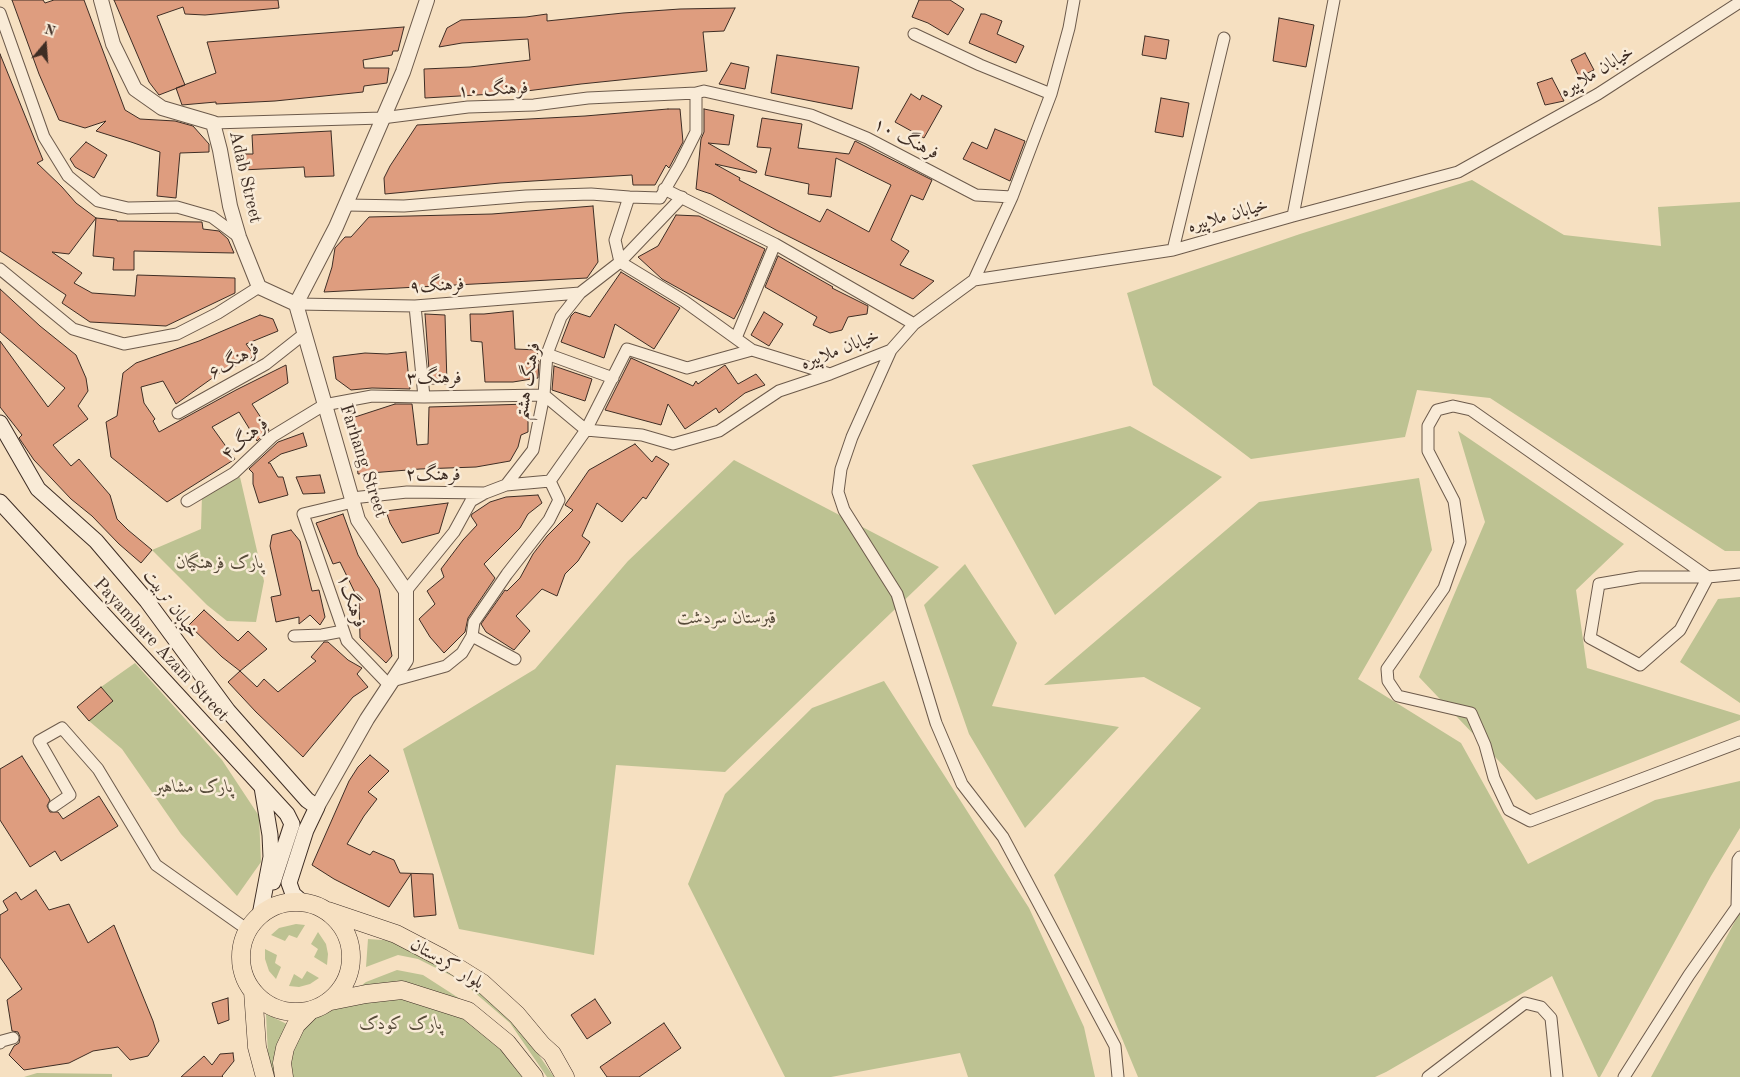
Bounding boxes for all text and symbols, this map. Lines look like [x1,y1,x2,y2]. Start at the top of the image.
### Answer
north arrow [20,20,70,70]
text: N [42,22,57,39]
street label: خیابان ملاپیره [1556,41,1638,103]
street label: فرهنگ ۱۰ [457,77,529,103]
street label: فرهنگ ۱۰ [870,113,942,165]
street label: Adab Street [224,129,266,225]
street label: خیابان ملاپیره [1185,194,1271,238]
street label: فرهنگ۹ [409,274,465,298]
street label: خیابان ملاپیره [798,325,882,375]
street label: فرهنگ۶ [205,338,263,384]
street label: فرهنگ هشتم [511,341,545,421]
street label: فرهنگ۳ [407,367,461,389]
street label: Farhang Street [334,401,392,521]
street label: فرهنگ۴ [217,413,273,465]
street label: فرهنگ۲ [406,464,460,486]
park label: پارک فرهنگیان [176,552,264,574]
street label: خیابان تربیت [138,566,204,642]
street label: فرهنگ۱ [332,572,370,630]
street label: Payambare Azam Street [89,574,233,726]
park label: قبرستان سردشت [677,607,777,629]
park label: پارک مشاهبر [155,776,233,798]
street label: بلوار کردستان [406,934,488,994]
park label: پارک کودک [359,1013,443,1035]

